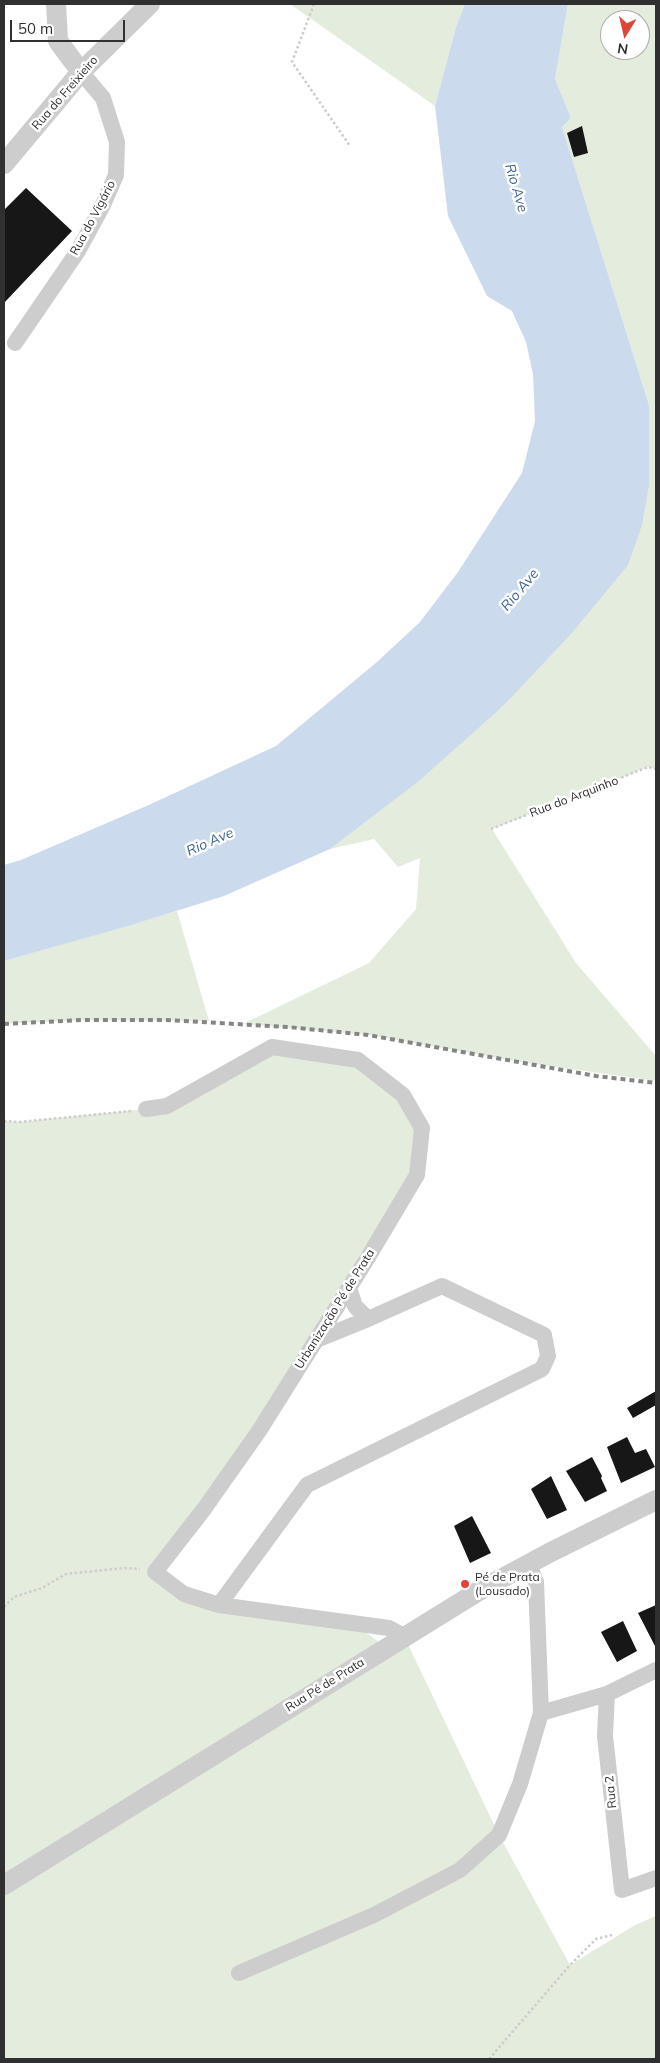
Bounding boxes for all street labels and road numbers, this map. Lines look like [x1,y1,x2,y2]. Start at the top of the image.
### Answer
street label: Rua do Freixieiro [29,53,101,133]
street label: Rua do Vigário [67,178,119,258]
street label: Rua do Arquinho [528,773,620,821]
street label: Urbanização Pé de Prata [292,1246,378,1372]
street label: Rua Pé de Prata [283,1655,367,1715]
street label: Rua 2 [602,1775,620,1809]

